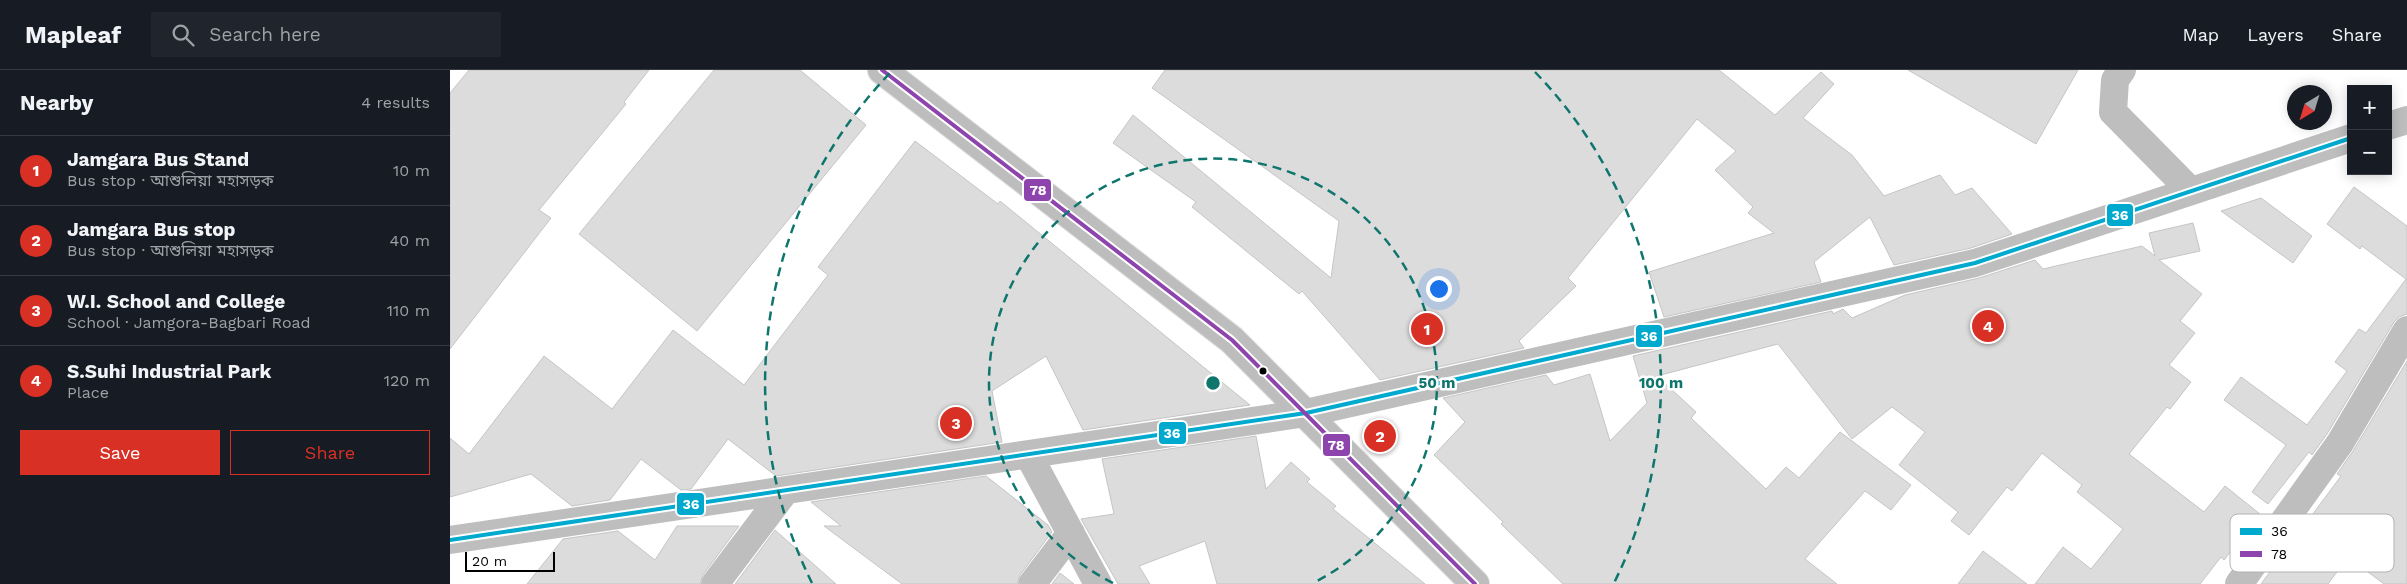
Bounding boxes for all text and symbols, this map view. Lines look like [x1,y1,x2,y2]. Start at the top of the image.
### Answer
search box [151,12,501,57]
text: Mapleaf [25,21,121,49]
icon: search [169,21,197,49]
text: Search here [209,23,321,46]
text: Map [2182,24,2219,45]
text: Layers [2247,24,2304,45]
text: Share [2332,24,2382,45]
north arrow [2287,85,2332,130]
map controls [2347,85,2392,175]
button: + [2347,85,2392,130]
text: Nearby [20,90,93,115]
text: 4 results [361,93,430,112]
button: − [2347,130,2392,175]
text: Jamgara Bus Stand [67,148,249,171]
text: 1 [33,161,39,180]
text: 10 m [393,161,430,180]
text: Bus stop · আশুলিয়া মহাসড়ক [67,171,274,190]
line badge: 78 [1023,178,1052,202]
text: 78 [1029,182,1047,198]
line badge: 36 [2106,203,2134,227]
text: 36 [2112,207,2129,223]
text: Jamgara Bus stop [67,218,236,241]
text: 2 [31,231,41,250]
text: 40 m [390,231,430,250]
text: Bus stop · আশুলিয়া মহাসড়ক [67,241,274,260]
your location [1426,276,1452,302]
text: W.I. School and College [67,290,285,313]
text: 3 [31,301,41,320]
text: 110 m [387,301,430,320]
pin: 4 [1972,307,2004,345]
pin: 1 [1411,310,1443,348]
text: School · Jamgora-Bagbari Road [67,313,311,332]
line badge: 36 [1635,324,1663,348]
text: 36 [1641,328,1658,344]
text: S.Suhi Industrial Park [67,360,271,383]
unlabelled marker [1258,366,1268,376]
text: 4 [31,371,41,390]
text: 120 m [384,371,430,390]
centre of rings [1204,374,1222,392]
text: 50 m [1419,374,1455,392]
text: 100 m [1639,374,1683,392]
text: Place [67,383,109,402]
pin: 3 [940,404,972,442]
pin: 2 [1364,417,1396,455]
line badge: 36 [1158,421,1187,445]
text: 36 [1164,425,1181,441]
button: Save [20,430,220,475]
button: Share [230,430,430,475]
line badge: 78 [1322,433,1351,457]
text: 78 [1327,437,1345,453]
line badge: 36 [676,492,705,516]
text: 36 [683,496,700,512]
legend [2230,514,2394,572]
text: 36 [2271,523,2288,539]
text: 78 [2271,546,2287,562]
scale bar [465,549,555,572]
text: 20 m [472,553,507,569]

